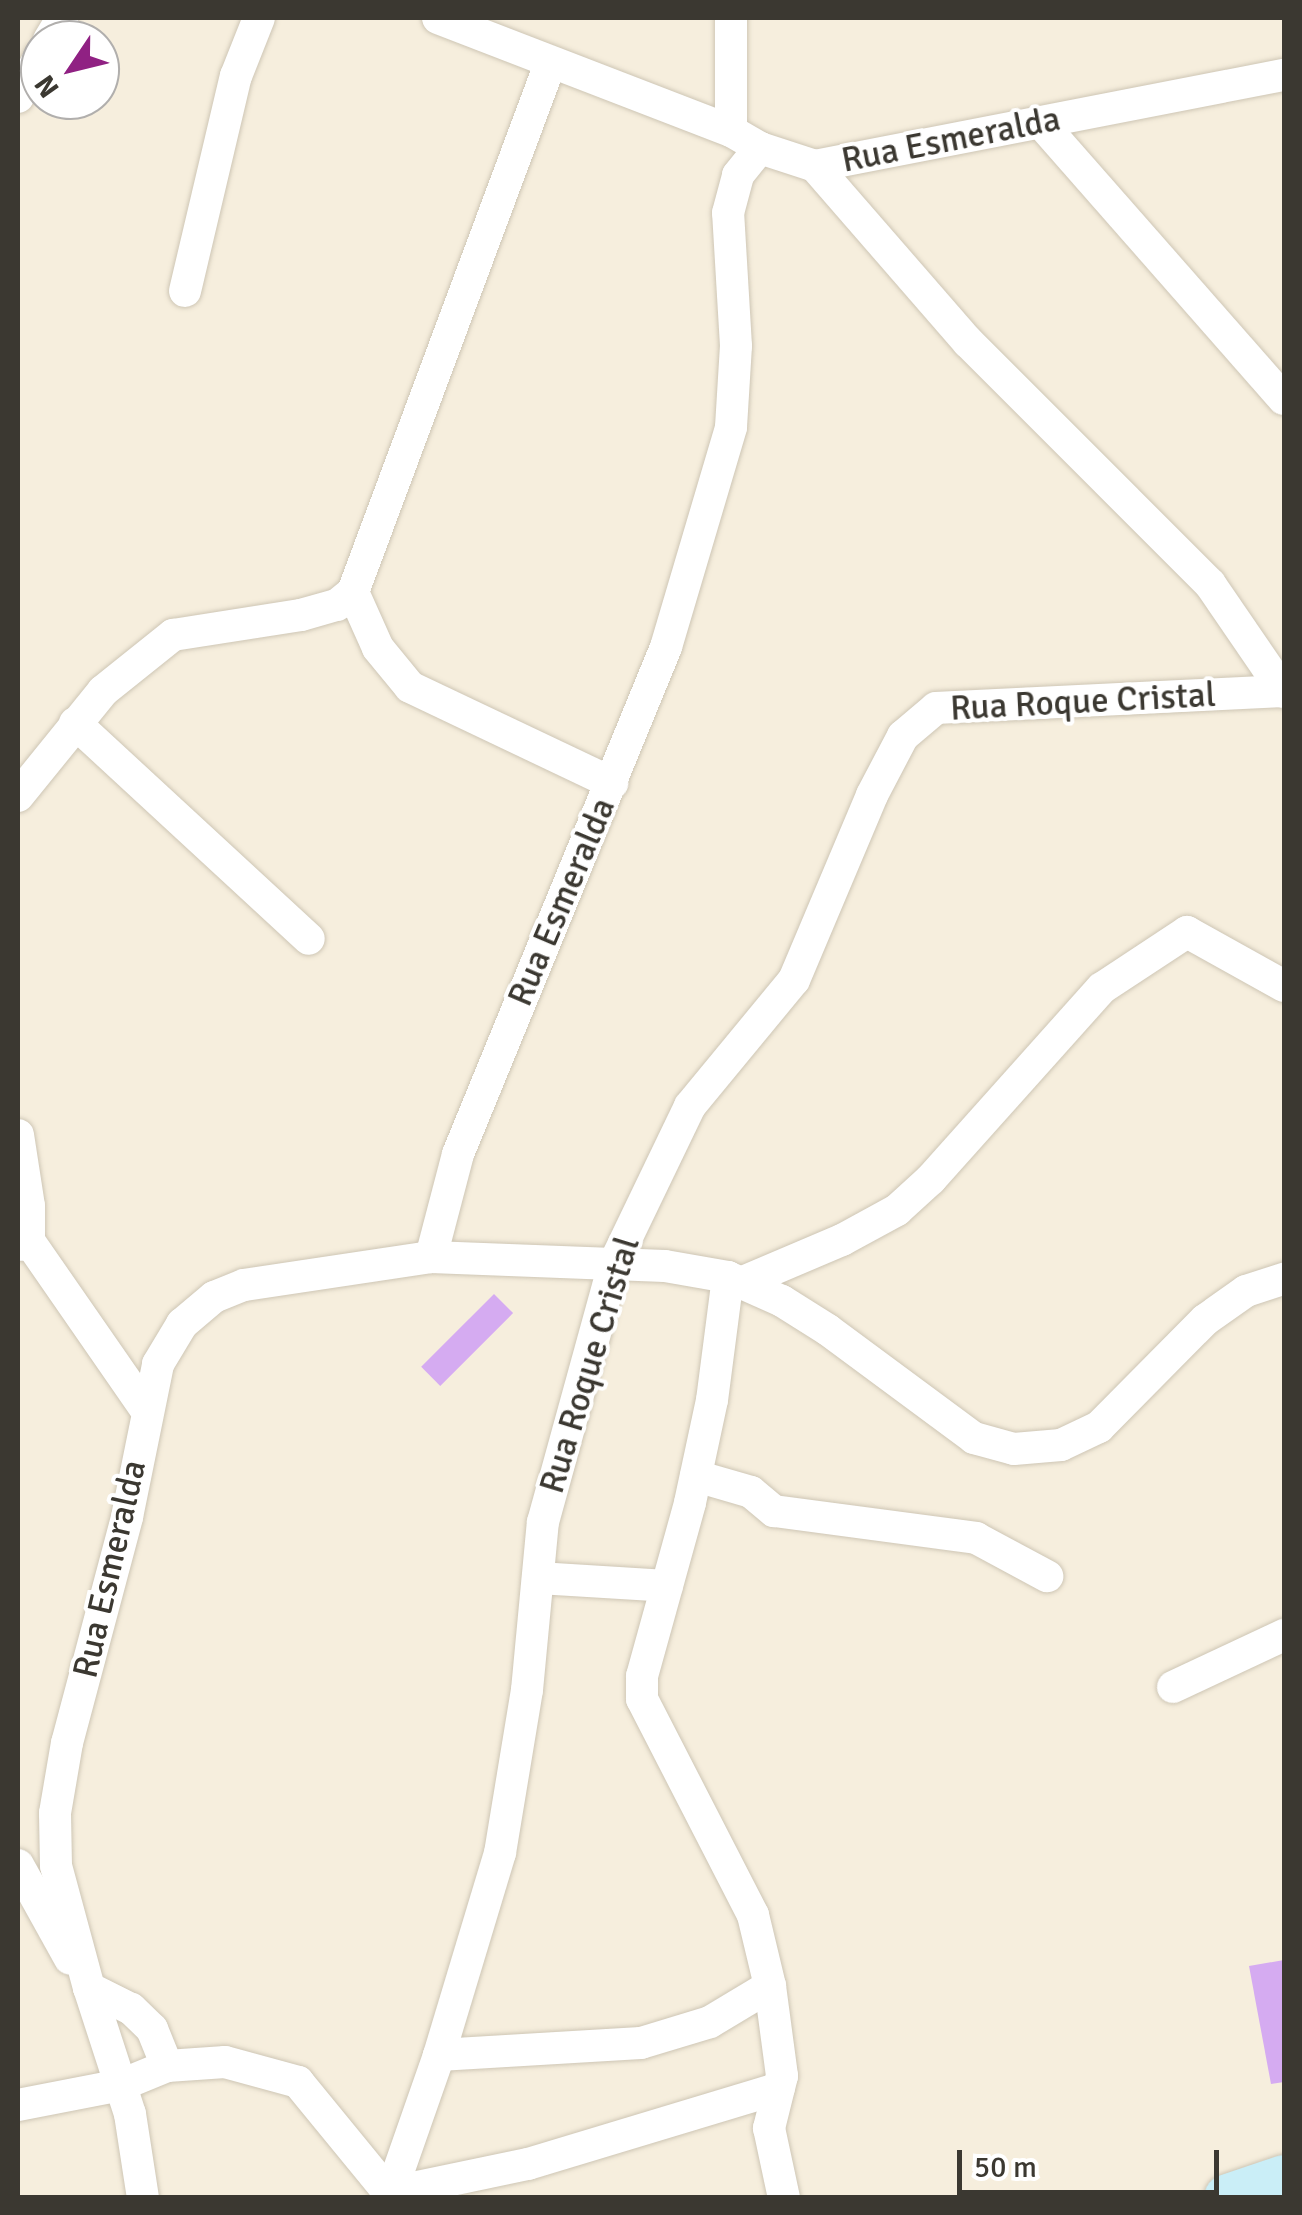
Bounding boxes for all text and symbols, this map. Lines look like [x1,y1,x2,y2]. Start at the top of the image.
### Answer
north arrow [20,20,120,120]
text: N [28,68,67,104]
street label: Rua Esmeralda [838,98,1064,182]
street label: Rua Roque Cristal [949,674,1217,730]
street label: Rua Esmeralda [499,792,625,1012]
street label: Rua Roque Cristal [531,1232,649,1498]
street label: Rua Esmeralda [65,1456,155,1682]
scale bar [962,2130,1224,2192]
text: 50 m [974,2149,1037,2186]

